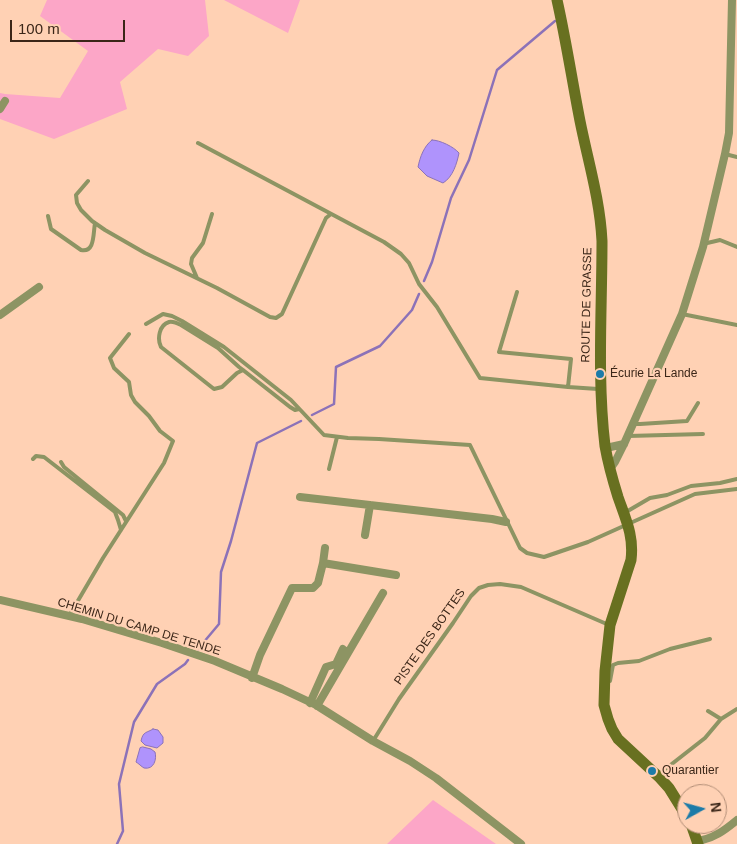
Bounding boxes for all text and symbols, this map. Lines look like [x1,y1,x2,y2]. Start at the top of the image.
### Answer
scale bar [12,10,128,42]
text: 100 m [18,20,60,37]
street label: ROUTE DE GRASSE [579,247,595,363]
place label: Écurie La Lande [610,367,697,381]
marker: Écurie La Lande [594,368,606,380]
street label: PISTE DES BOTTES [391,586,469,688]
street label: CHEMIN DU CAMP DE TENDE [56,595,222,659]
place label: Quarantier [662,764,719,778]
marker: Quarantier [646,765,658,777]
north arrow [677,784,727,834]
text: N [707,801,724,813]

